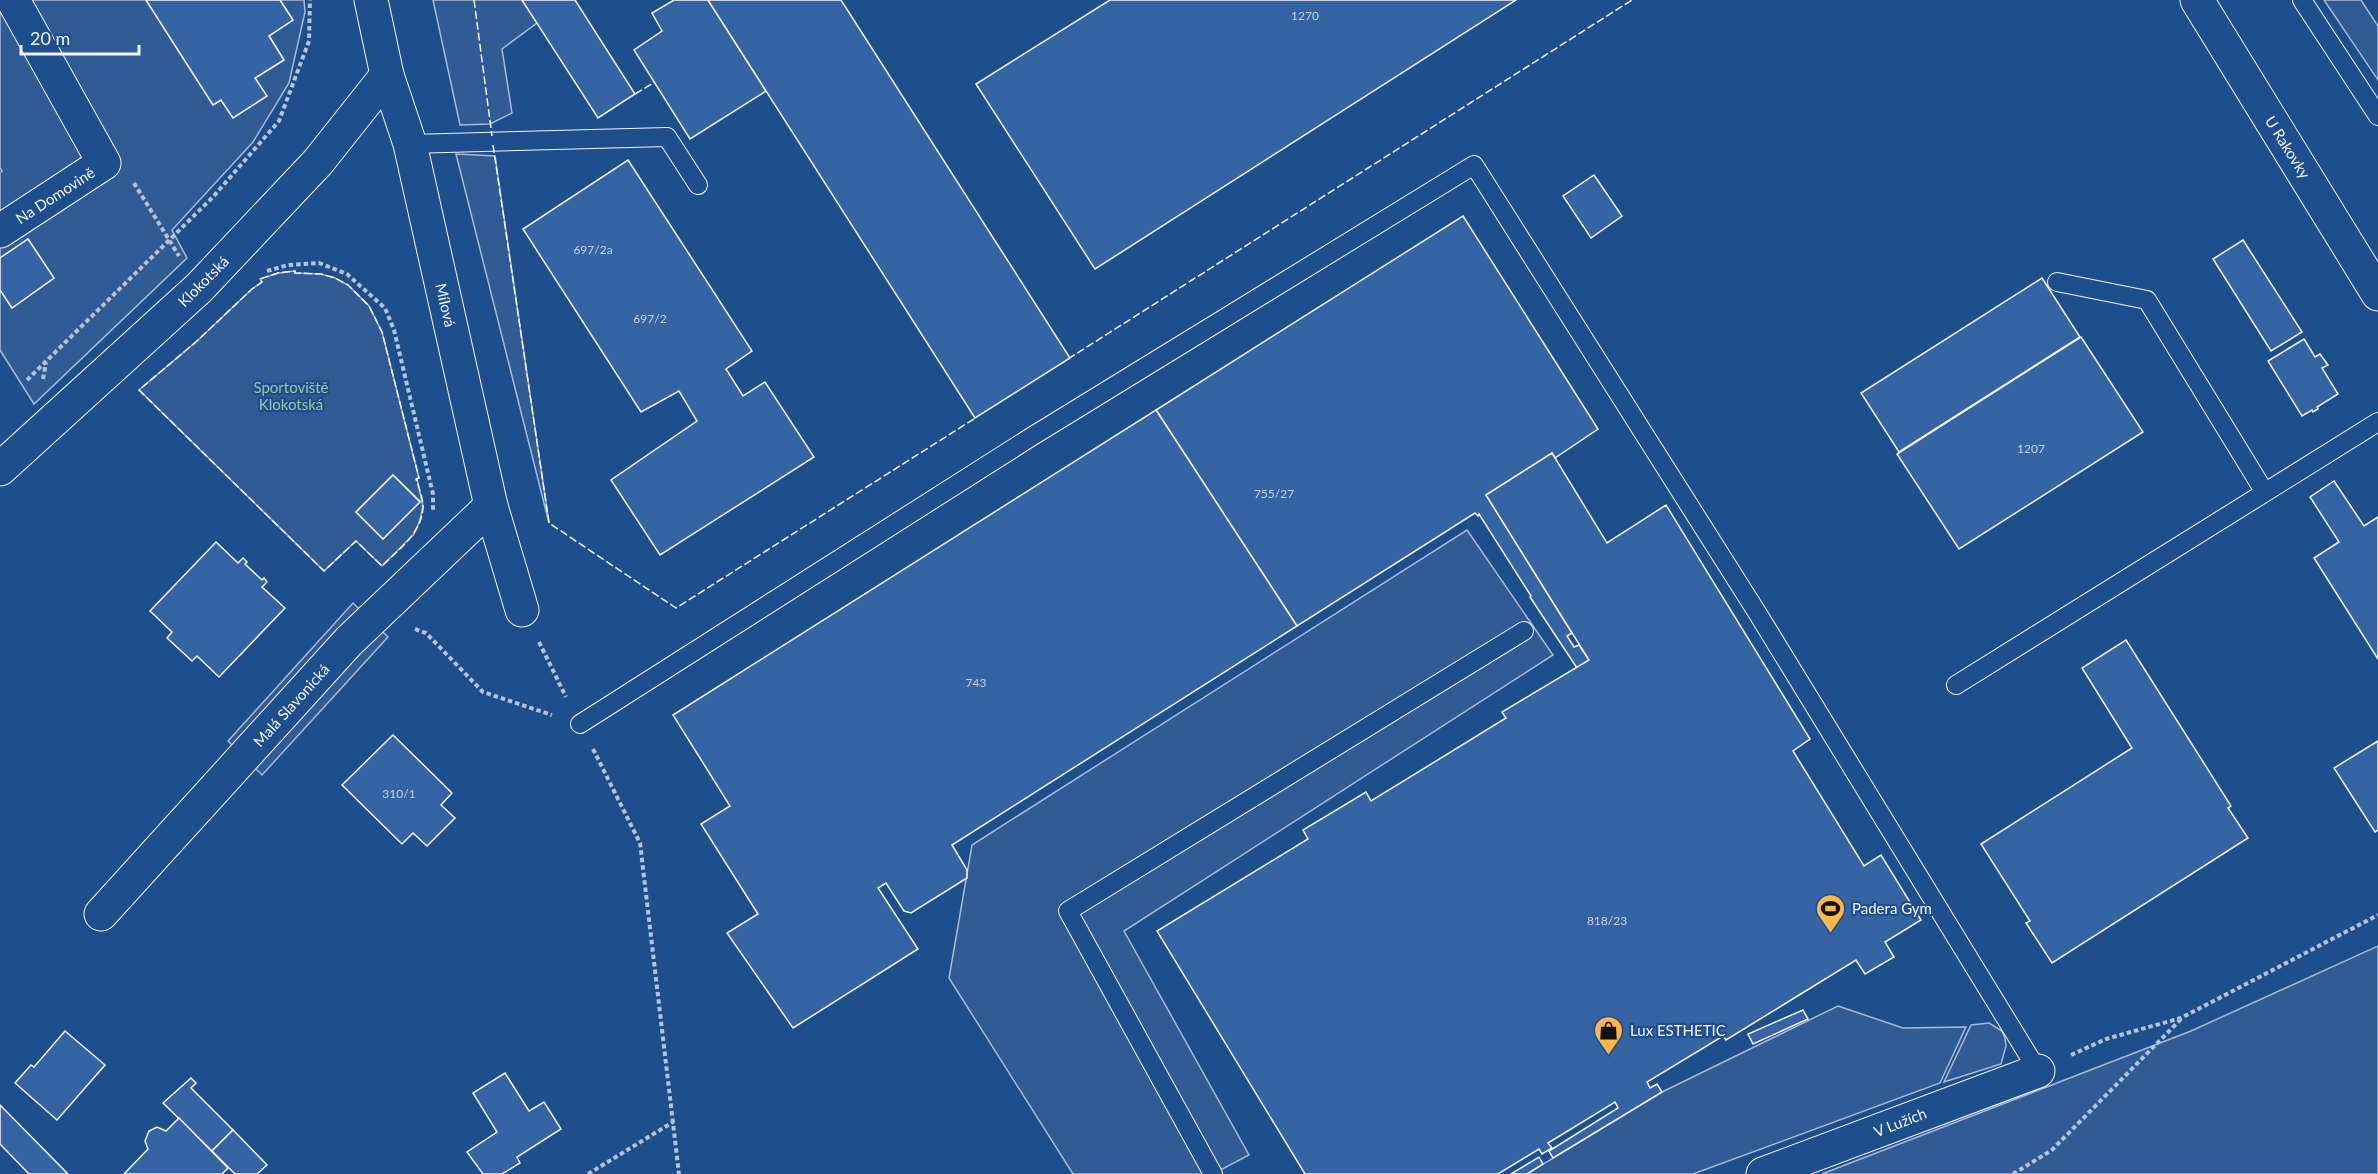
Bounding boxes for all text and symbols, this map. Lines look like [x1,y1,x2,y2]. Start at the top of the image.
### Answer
house number: 1270 [1291,8,1319,23]
scale bar [21,18,140,56]
text: 20 m [30,27,70,49]
street label: U Rakovky [2262,112,2314,182]
street label: Na Domovině [12,163,98,227]
house number: 697/2a [573,242,613,257]
street label: Klokotská [174,252,232,310]
street label: Mílová [432,281,460,329]
house number: 697/2 [633,311,667,326]
park label: Sportoviště Klokotská [253,378,329,413]
house number: 1207 [2017,441,2045,456]
house number: 755/27 [1254,486,1294,501]
street label: Malá Slavonická [249,660,333,750]
house number: 743 [966,675,986,690]
house number: 310/1 [382,786,416,801]
sports icon: Padera Gym [1815,892,1847,934]
place label: Padera Gym [1852,899,1932,917]
house number: 818/23 [1587,913,1627,928]
shop icon: Lux ESTHETIC [1593,1014,1625,1056]
place label: Lux ESTHETIC [1630,1021,1726,1039]
street label: V Lužích [1871,1104,1929,1140]

